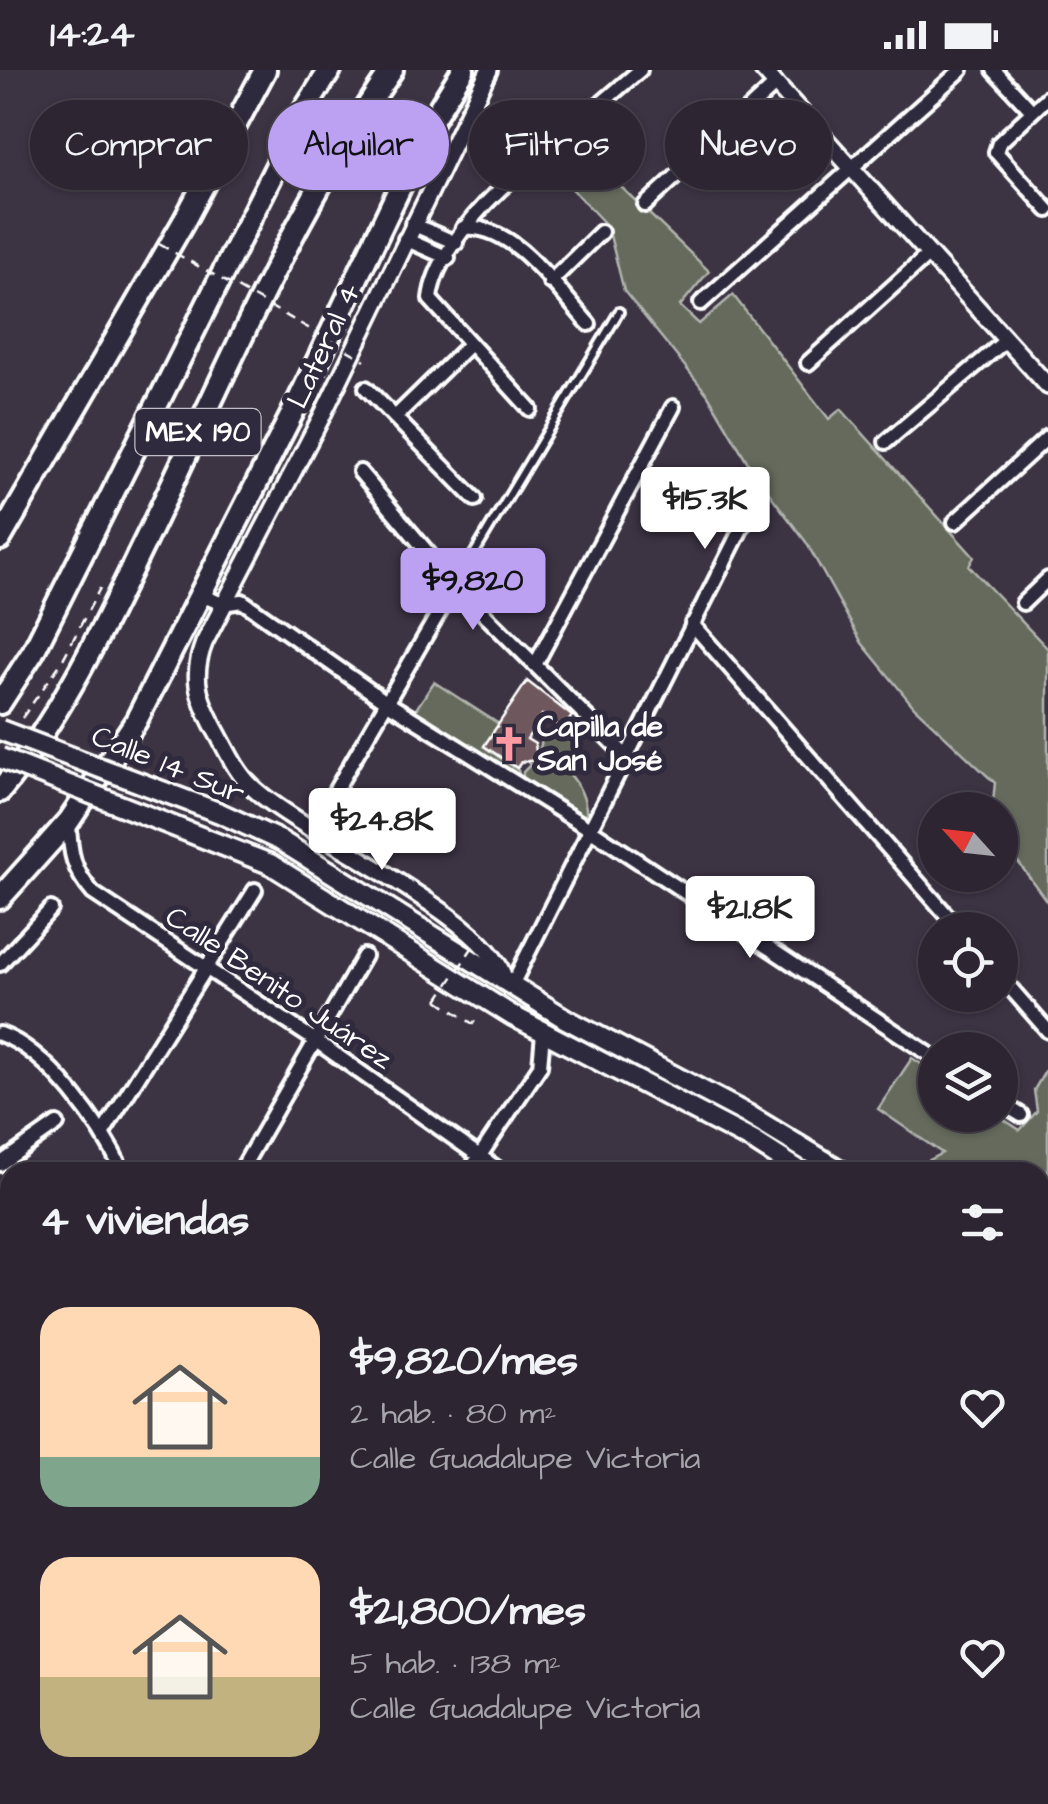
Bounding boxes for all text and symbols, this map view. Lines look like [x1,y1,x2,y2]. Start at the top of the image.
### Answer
text: 14:24 [50,9,135,61]
chip: Comprar [30,100,248,190]
chip: Alquilar [268,100,449,190]
chip: Filtros [469,100,645,190]
chip: Nuevo [665,100,832,190]
street label: Lateral 4 [277,277,371,415]
road number: MEX 190 [136,409,260,455]
pin: $15.3K [624,467,786,552]
text: $15.3K [663,477,747,522]
pin: $9,820 [392,548,554,633]
text: $9,820 [423,558,523,603]
place label: Capilla de San José [536,706,663,782]
street label: Calle 14 Sur [85,715,251,815]
church icon: Capilla de San José [490,725,528,763]
pin: $24.8K [301,788,463,873]
north arrow [918,792,1018,892]
map controls [918,792,1018,1132]
text: $24.8K [331,798,433,843]
pin: $21.8K [669,876,831,961]
text: $21.8K [708,886,792,931]
street label: Calle Benito Juárez [157,896,401,1080]
button: locate [918,912,1018,1012]
button: layers [918,1032,1018,1132]
text: 4 viviendas [40,1193,249,1251]
icon: filters [955,1195,1010,1250]
text: $9,820/mes [350,1333,578,1391]
icon: home [120,1347,240,1467]
icon: heart [955,1380,1010,1435]
text: 2 hab. · 80 m² [350,1391,557,1436]
text: Calle Guadalupe Victoria [350,1436,701,1481]
text: $21,800/mes [350,1583,586,1641]
icon: home [120,1597,240,1717]
icon: heart [955,1630,1010,1685]
text: 5 hab. · 138 m² [350,1641,561,1686]
text: Calle Guadalupe Victoria [350,1686,701,1731]

